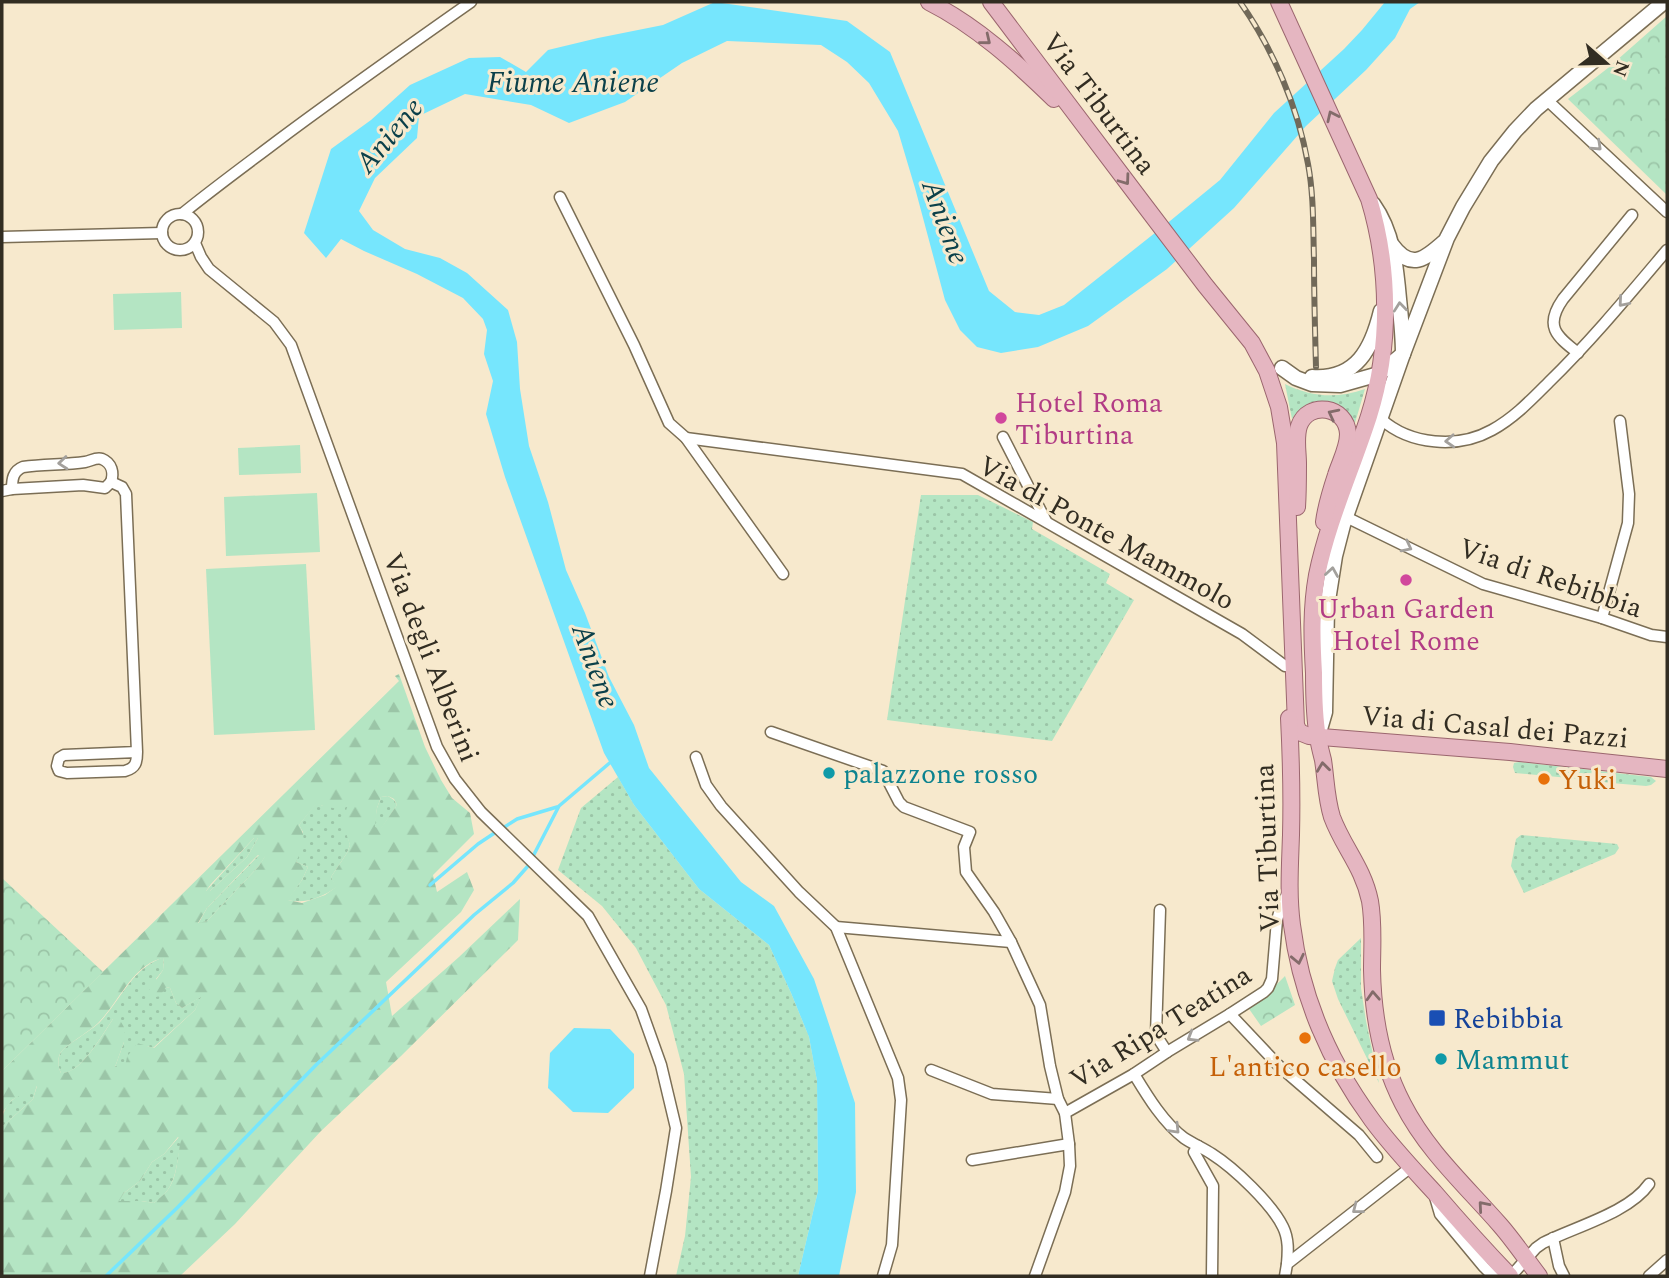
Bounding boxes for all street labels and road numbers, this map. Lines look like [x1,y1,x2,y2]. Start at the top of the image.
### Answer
street label: Via Tiburtina [1031,24,1167,185]
street label: Via di Ponte Mammolo [970,445,1243,622]
street label: Via di Rebibbia [1453,527,1648,630]
street label: Via degli Alberini [371,546,490,769]
street label: Via di Casal dei Pazzi [1360,694,1630,761]
street label: Via Tiburtina [1243,763,1292,933]
street label: Via Ripa Teatina [1061,954,1260,1100]

